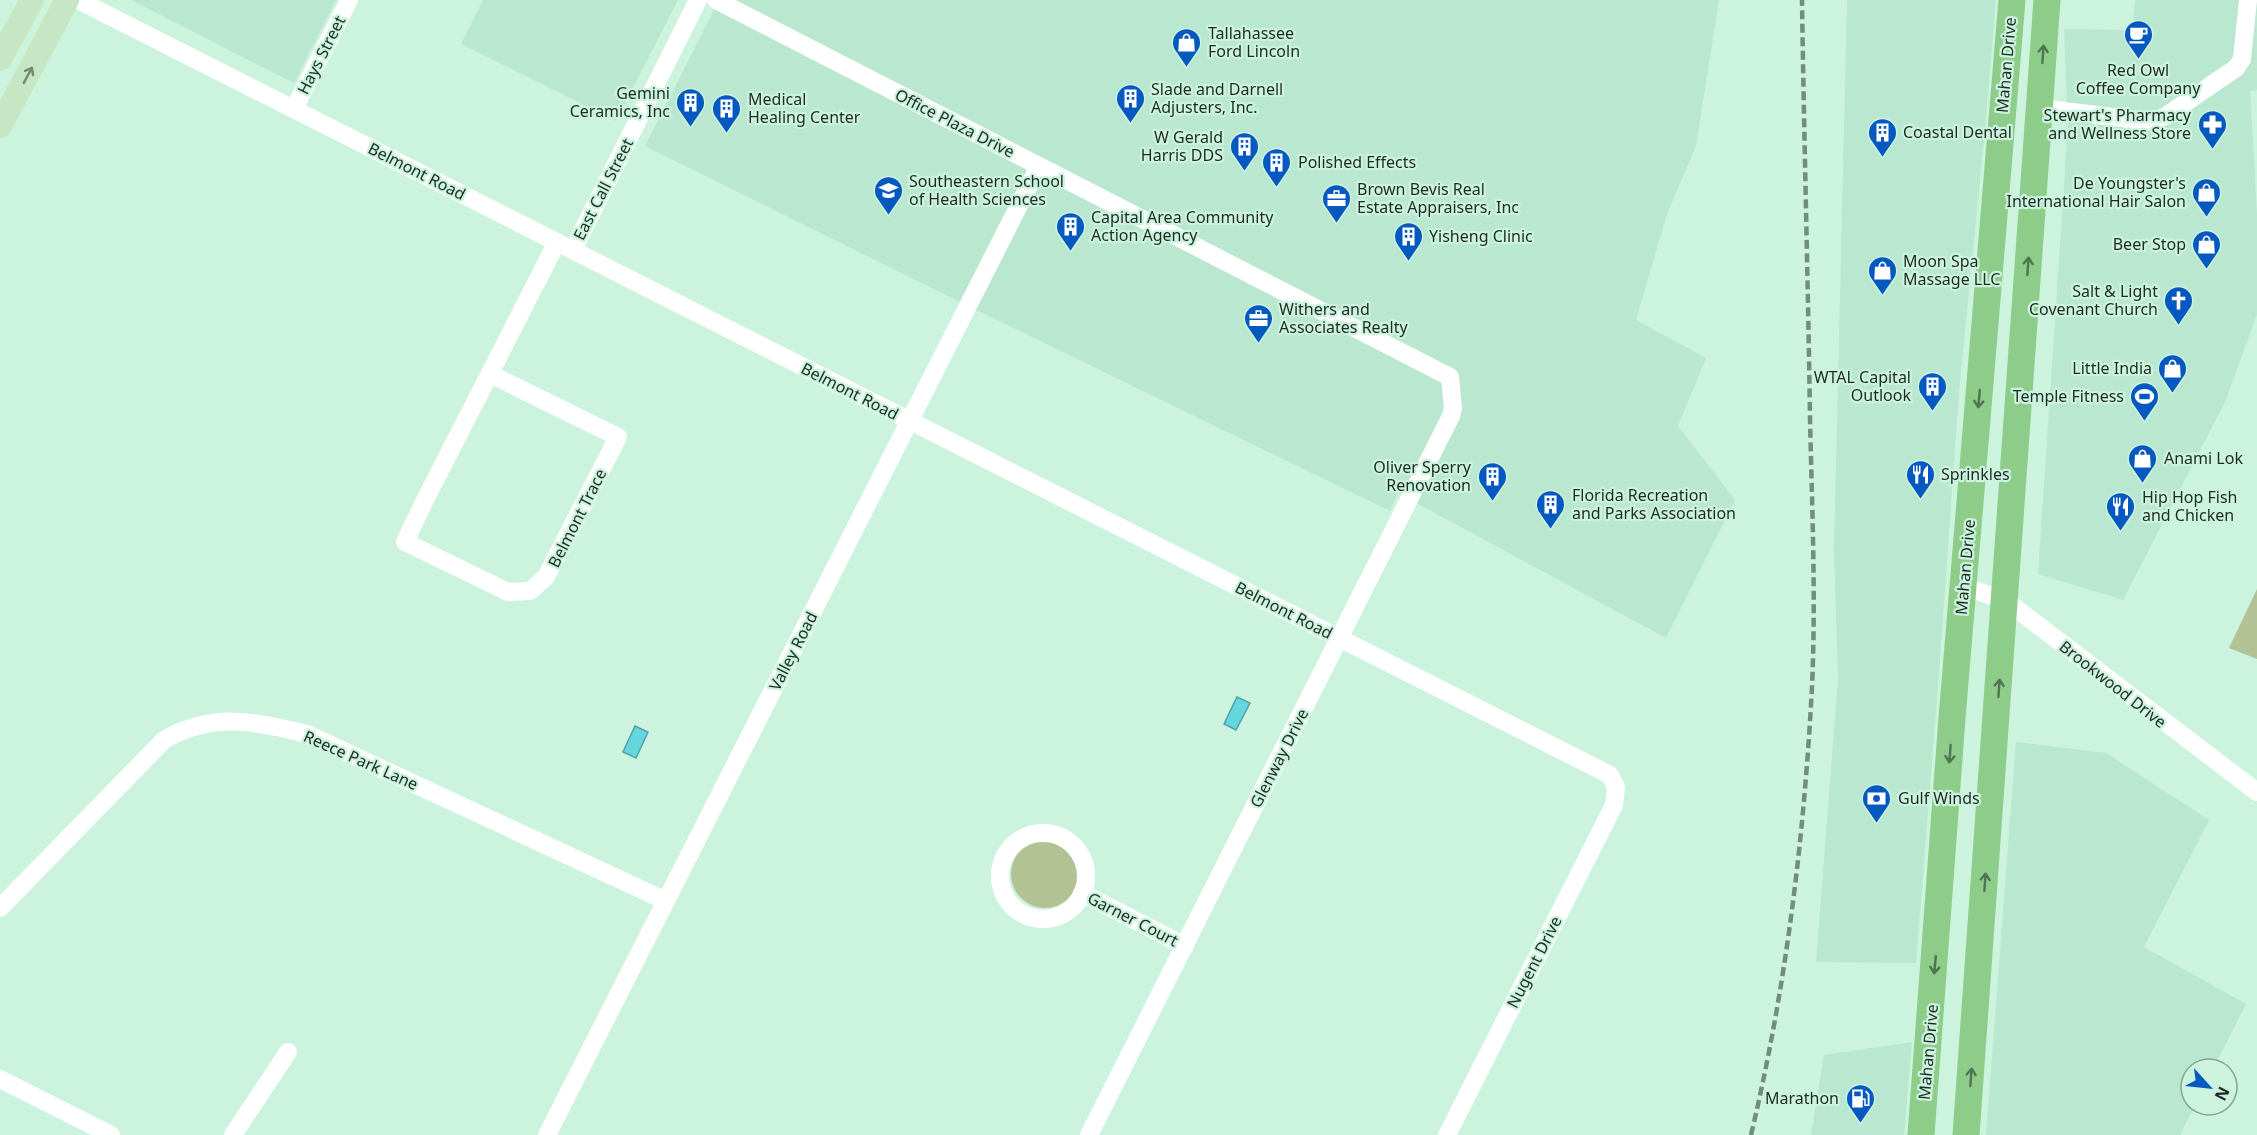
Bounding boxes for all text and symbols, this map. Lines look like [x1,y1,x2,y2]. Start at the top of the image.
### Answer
street label: Hays Street [292,12,350,98]
street label: Mahan Drive [1991,16,2021,114]
cafe icon: Red Owl Coffee Company [2122,18,2154,60]
place label: Tallahassee Ford Lincoln [1208,22,1300,62]
shop icon: Tallahassee Ford Lincoln [1171,26,1203,68]
one-way arrow [2038,45,2049,65]
place label: Red Owl Coffee Company [2076,59,2201,99]
one-way arrow [22,67,34,84]
place label: Slade and Darnell Adjusters, Inc. [1151,78,1283,118]
place label: Gemini Ceramics, Inc [570,82,670,122]
building icon: Slade and Darnell Adjusters, Inc. [1114,82,1146,124]
street label: Office Plaza Drive [891,83,1019,163]
building icon: Gemini Ceramics, Inc [675,86,707,128]
place label: Medical Healing Center [748,88,861,128]
building icon: Medical Healing Center [711,92,743,134]
place label: Stewart's Pharmacy and Wellness Store [2044,104,2192,144]
pharmacy icon: Stewart's Pharmacy and Wellness Store [2196,108,2228,150]
building icon: Coastal Dental [1866,116,1898,158]
place label: Coastal Dental [1903,121,2012,143]
place label: W Gerald Harris DDS [1141,126,1223,166]
building icon: W Gerald Harris DDS [1228,130,1260,172]
street label: East Call Street [568,134,638,244]
street label: Belmont Road [365,137,469,205]
building icon: Polished Effects [1261,146,1293,188]
place label: Polished Effects [1298,151,1416,173]
place label: Southeastern School of Health Sciences [909,170,1064,210]
place label: De Youngster's International Hair Salon [2006,172,2186,212]
school or university icon: Southeastern School of Health Sciences [872,174,904,216]
shop icon: De Youngster's International Hair Salon [2191,176,2223,218]
place label: Brown Bevis Real Estate Appraisers, Inc [1357,178,1519,218]
office icon: Brown Bevis Real Estate Appraisers, Inc [1320,182,1352,224]
place label: Capital Area Community Action Agency [1091,206,1274,246]
building icon: Capital Area Community Action Agency [1054,210,1086,252]
building icon: Yisheng Clinic [1392,220,1424,262]
place label: Yisheng Clinic [1429,225,1533,247]
shop icon: Beer Stop [2191,228,2223,270]
place label: Beer Stop [2113,233,2186,255]
place label: Moon Spa Massage LLC [1903,250,2000,290]
shop icon: Moon Spa Massage LLC [1866,254,1898,296]
one-way arrow [2023,257,2034,277]
place label: Salt & Light Covenant Church [2029,280,2158,320]
church icon: Salt & Light Covenant Church [2163,284,2195,326]
place label: Withers and Associates Realty [1279,298,1408,338]
office icon: Withers and Associates Realty [1242,302,1274,344]
shop icon: Little India [2157,352,2189,394]
street label: Belmont Road [798,357,902,425]
place label: Little India [2072,357,2152,379]
place label: WTAL Capital Outlook [1814,366,1911,406]
building icon: WTAL Capital Outlook [1916,370,1948,412]
sports icon: Temple Fitness [2129,380,2161,422]
place label: Temple Fitness [2013,385,2124,407]
one-way arrow [1973,389,1984,409]
shop icon: Anami Lok [2127,442,2159,484]
place label: Anami Lok [2164,447,2243,469]
place label: Oliver Sperry Renovation [1373,456,1472,496]
restaurant icon: Sprinkles [1904,458,1936,500]
building icon: Oliver Sperry Renovation [1476,460,1508,502]
place label: Sprinkles [1941,463,2010,485]
street label: Belmont Trace [543,465,611,571]
place label: Florida Recreation and Parks Association [1572,484,1736,524]
place label: Hip Hop Fish and Chicken [2142,486,2238,526]
building icon: Florida Recreation and Parks Association [1535,488,1567,530]
restaurant icon: Hip Hop Fish and Chicken [2105,490,2137,532]
street label: Mahan Drive [1950,518,1980,616]
street label: Belmont Road [1232,576,1336,644]
street label: Valley Road [764,608,822,694]
street label: Brookwood Drive [2055,635,2171,733]
one-way arrow [1993,678,2004,698]
street label: Glenway Drive [1245,705,1313,811]
street label: Reece Park Lane [300,725,422,795]
one-way arrow [1944,743,1955,763]
bank icon: Gulf Winds [1861,782,1893,824]
place label: Gulf Winds [1898,787,1980,809]
one-way arrow [1980,873,1991,893]
street label: Garner Court [1084,887,1182,951]
street label: Nugent Drive [1501,912,1567,1012]
one-way arrow [1929,954,1940,974]
street label: Mahan Drive [1913,1003,1943,1101]
north arrow [2179,1057,2239,1117]
one-way arrow [1966,1067,1977,1087]
fuel station icon: Marathon [1844,1082,1876,1124]
text: N [2210,1083,2235,1105]
place label: Marathon [1765,1087,1839,1109]

